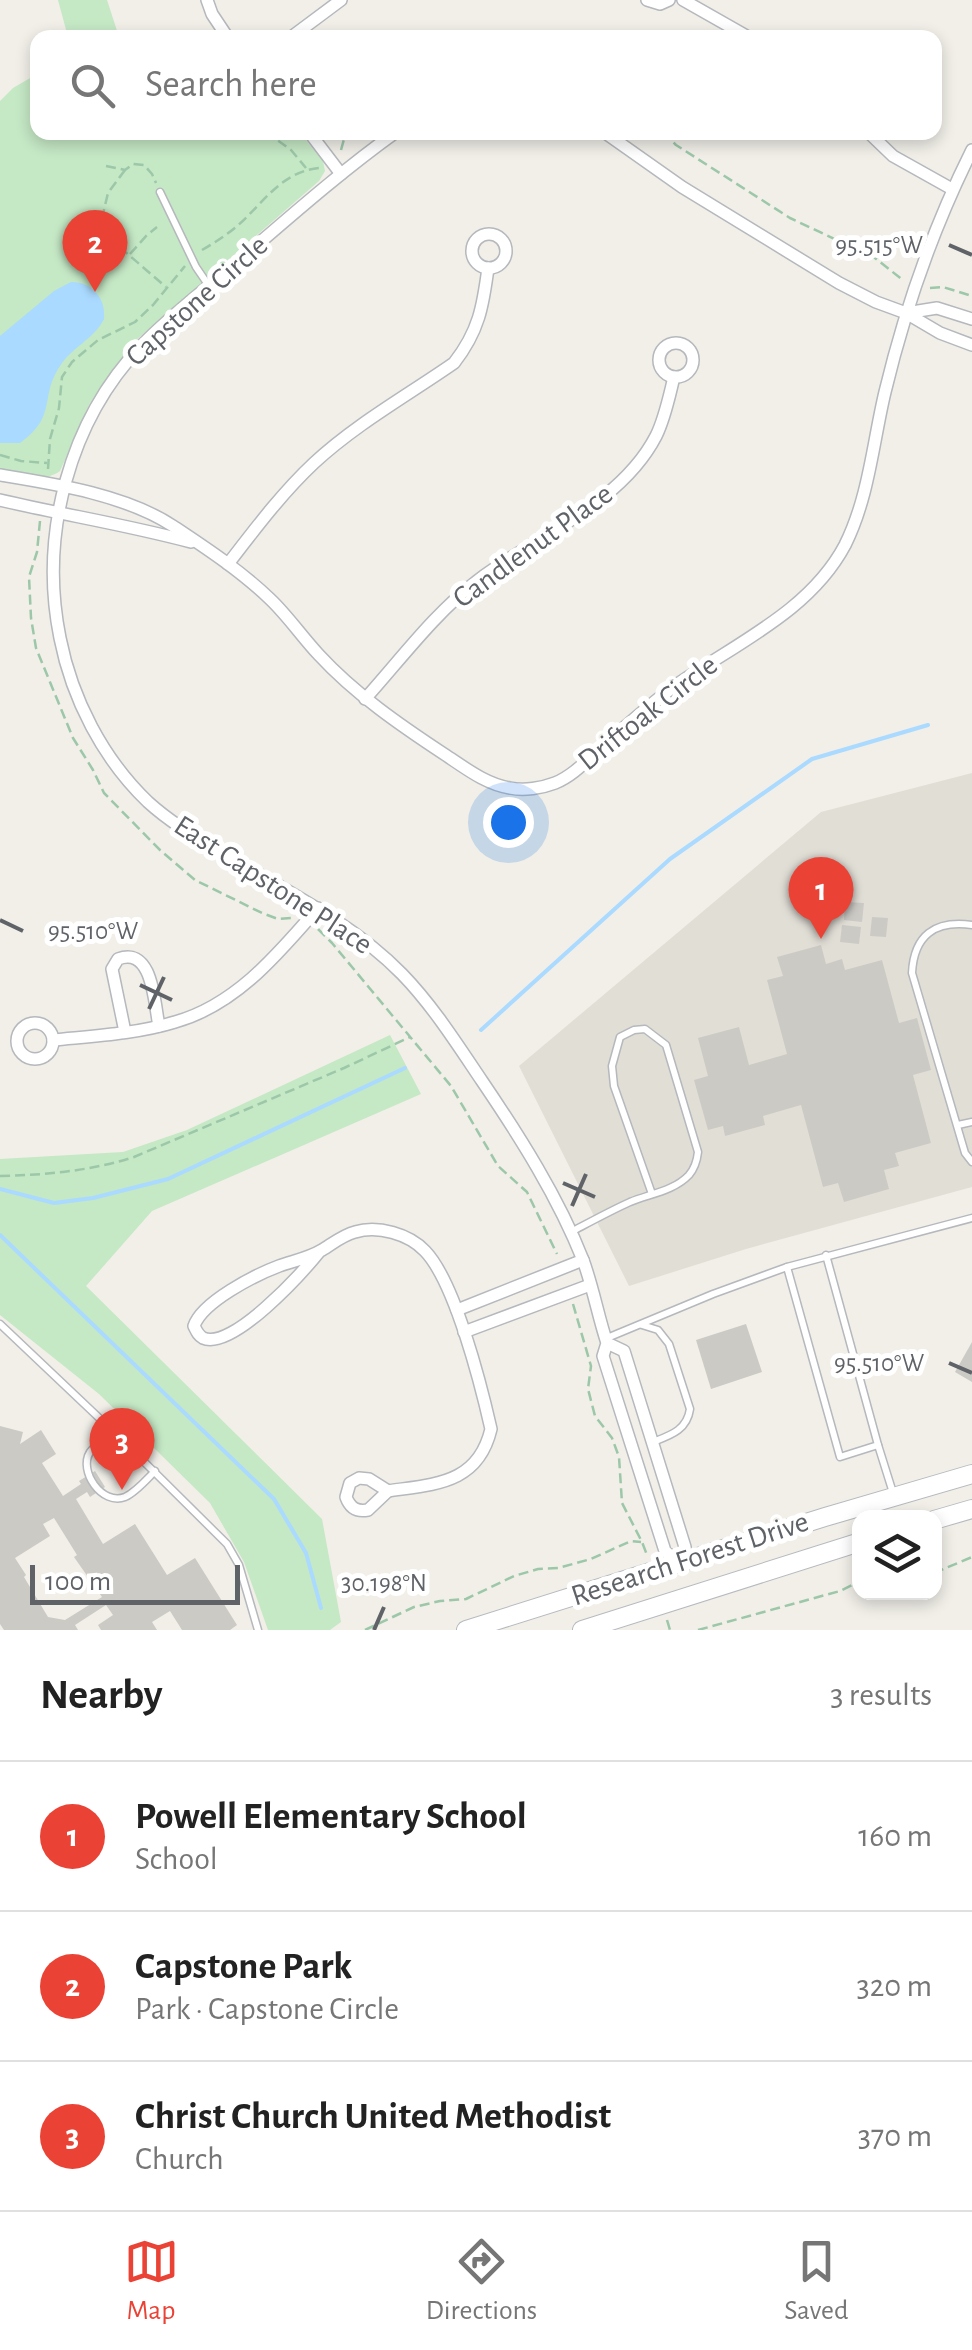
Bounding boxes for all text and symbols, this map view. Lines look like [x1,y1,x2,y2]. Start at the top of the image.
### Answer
search box [30,30,942,140]
icon: search [65,58,120,113]
text: Search here [145,66,317,104]
pin: 2 [62,210,128,292]
street label: Capstone Circle [120,230,274,372]
text: 95.515°W [835,233,923,258]
street label: Candlenut Place [448,478,618,614]
street label: Driftoak Circle [573,650,723,776]
your location [483,797,534,848]
street label: East Capstone Place [169,810,377,960]
pin: 1 [788,856,854,939]
text: 95.510°W [48,919,139,944]
text: 95.510°W [834,1351,925,1376]
pin: 3 [90,1408,154,1490]
street label: Research Forest Drive [568,1506,812,1612]
map controls [852,1510,942,1600]
button: layers [852,1510,942,1600]
scale bar [30,1560,240,1604]
text: 100 m [45,1568,111,1596]
text: 30.198°N [341,1571,427,1596]
text: Nearby [40,1674,163,1716]
text: 3 results [830,1679,932,1711]
text: Powell Elementary School [135,1798,527,1836]
text: 1 [67,1820,78,1852]
text: 160 m [858,1820,932,1852]
text: School [135,1843,218,1875]
text: Capstone Park [135,1948,352,1986]
text: 2 [65,1970,80,2002]
text: 320 m [856,1970,932,2002]
text: Park · Capstone Circle [135,1993,399,2025]
text: Christ Church United Methodist [135,2098,611,2136]
text: 3 [66,2120,79,2152]
text: 370 m [858,2120,932,2152]
text: Church [135,2143,224,2175]
tab: Map [124,2234,179,2328]
tab: Directions [426,2234,537,2328]
tab: Saved [784,2234,848,2328]

